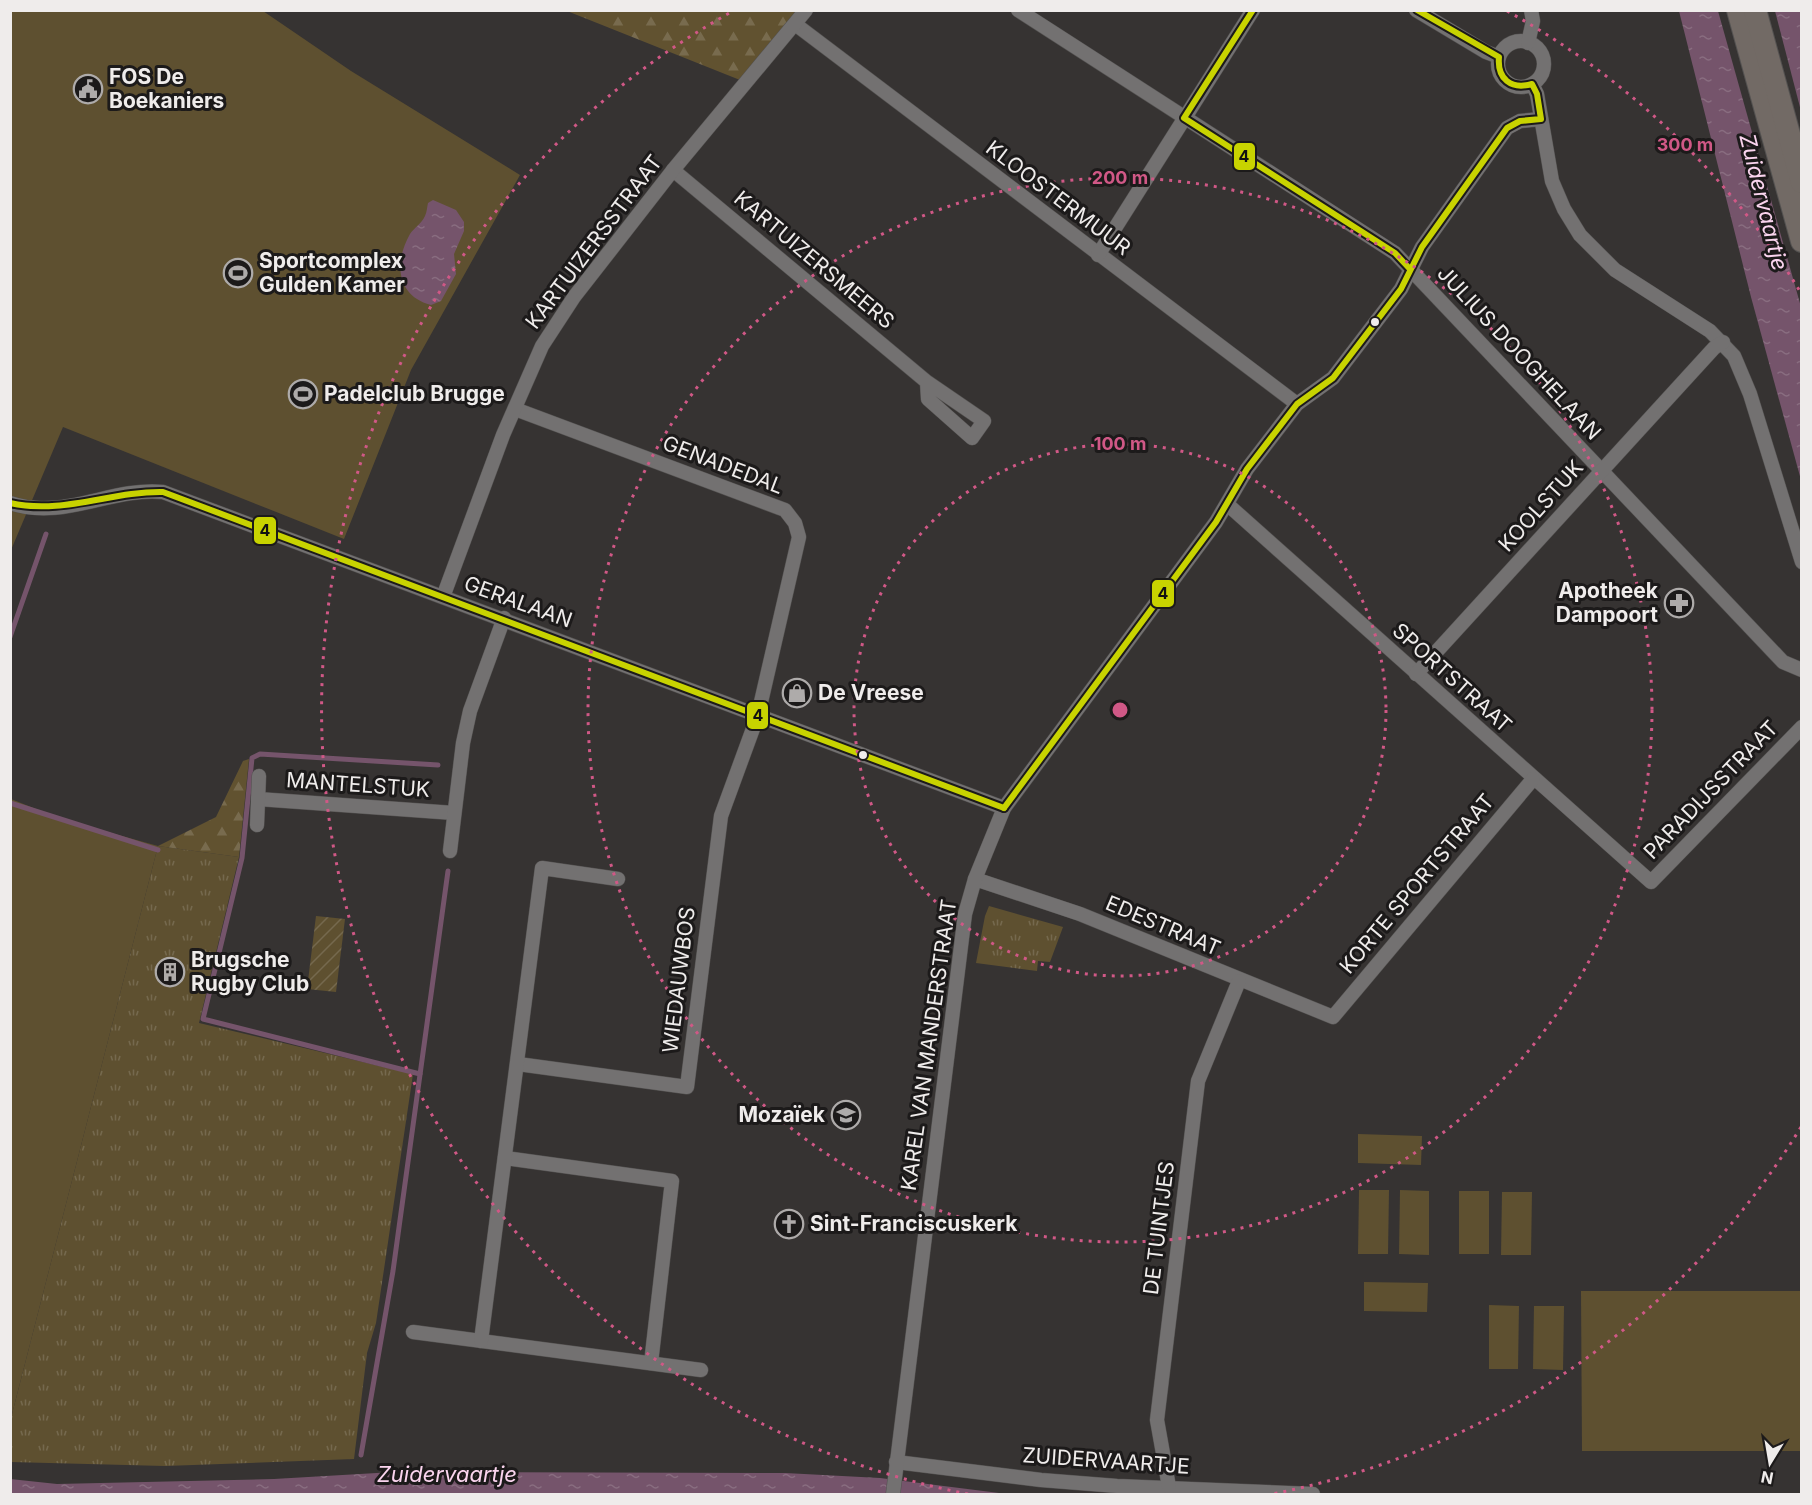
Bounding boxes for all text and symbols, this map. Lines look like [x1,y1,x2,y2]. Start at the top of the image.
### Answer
place label: FOS De Boekaniers [109,64,224,113]
public building icon: FOS De Boekaniers [72,73,104,105]
water label: Zuidervaartje [1734,131,1794,273]
text: 300 m [1657,134,1713,155]
street label: KLOOSTERMUUR [981,135,1135,260]
line badge: 4 [1233,142,1256,171]
text: 4 [1239,146,1250,166]
street label: KARTUIZERSSTRAAT [520,150,667,334]
text: 200 m [1092,167,1148,188]
street label: KARTUIZERSMEERS [729,185,899,334]
place label: Sportcomplex Gulden Kamer [259,248,405,297]
sports icon: Sportcomplex Gulden Kamer [222,257,254,289]
street label: JULIUS DOOGHELAAN [1432,261,1606,445]
unlabelled marker [1369,316,1381,328]
sports icon: Padelclub Brugge [287,378,319,410]
place label: Padelclub Brugge [324,381,505,406]
street label: GENADEDAL [659,430,787,499]
text: 100 m [1094,433,1146,454]
street label: KOOLSTUK [1493,455,1588,556]
line badge: 4 [253,516,277,545]
text: 4 [260,520,271,540]
street label: GERALAAN [461,570,576,633]
place label: Apotheek Dampoort [1556,578,1659,627]
line badge: 4 [1151,579,1175,608]
text: 4 [1158,583,1169,603]
pharmacy icon: Apotheek Dampoort [1663,587,1695,619]
street label: SPORTSTRAAT [1388,618,1517,738]
shop icon: De Vreese [781,677,813,709]
place label: De Vreese [818,680,924,705]
centre of rings [1110,700,1130,720]
line badge: 4 [746,701,769,730]
text: 4 [753,705,764,725]
street label: PARADIJSSTRAAT [1638,715,1783,864]
unlabelled marker [857,749,869,761]
street label: MANTELSTUK [285,767,431,802]
street label: KORTE SPORTSTRAAT [1334,789,1499,979]
street label: EDESTRAAT [1102,890,1224,961]
street label: KAREL VAN MANDERSTRAAT [896,898,961,1192]
street label: WIEDAUWBOS [657,905,700,1054]
place label: Brugsche Rugby Club [191,947,309,996]
building icon: Brugsche Rugby Club [154,956,186,988]
school or university icon: Mozaïek [830,1099,862,1131]
place label: Mozaïek [738,1102,826,1127]
street label: DE TUINTJES [1138,1160,1179,1296]
church icon: Sint-Franciscuskerk [773,1208,805,1240]
place label: Sint-Franciscuskerk [810,1211,1018,1236]
north arrow [1740,1433,1800,1493]
street label: ZUIDERVAARTJE [1022,1442,1190,1479]
water label: Zuidervaartje [377,1461,517,1487]
text: N [1759,1467,1775,1489]

